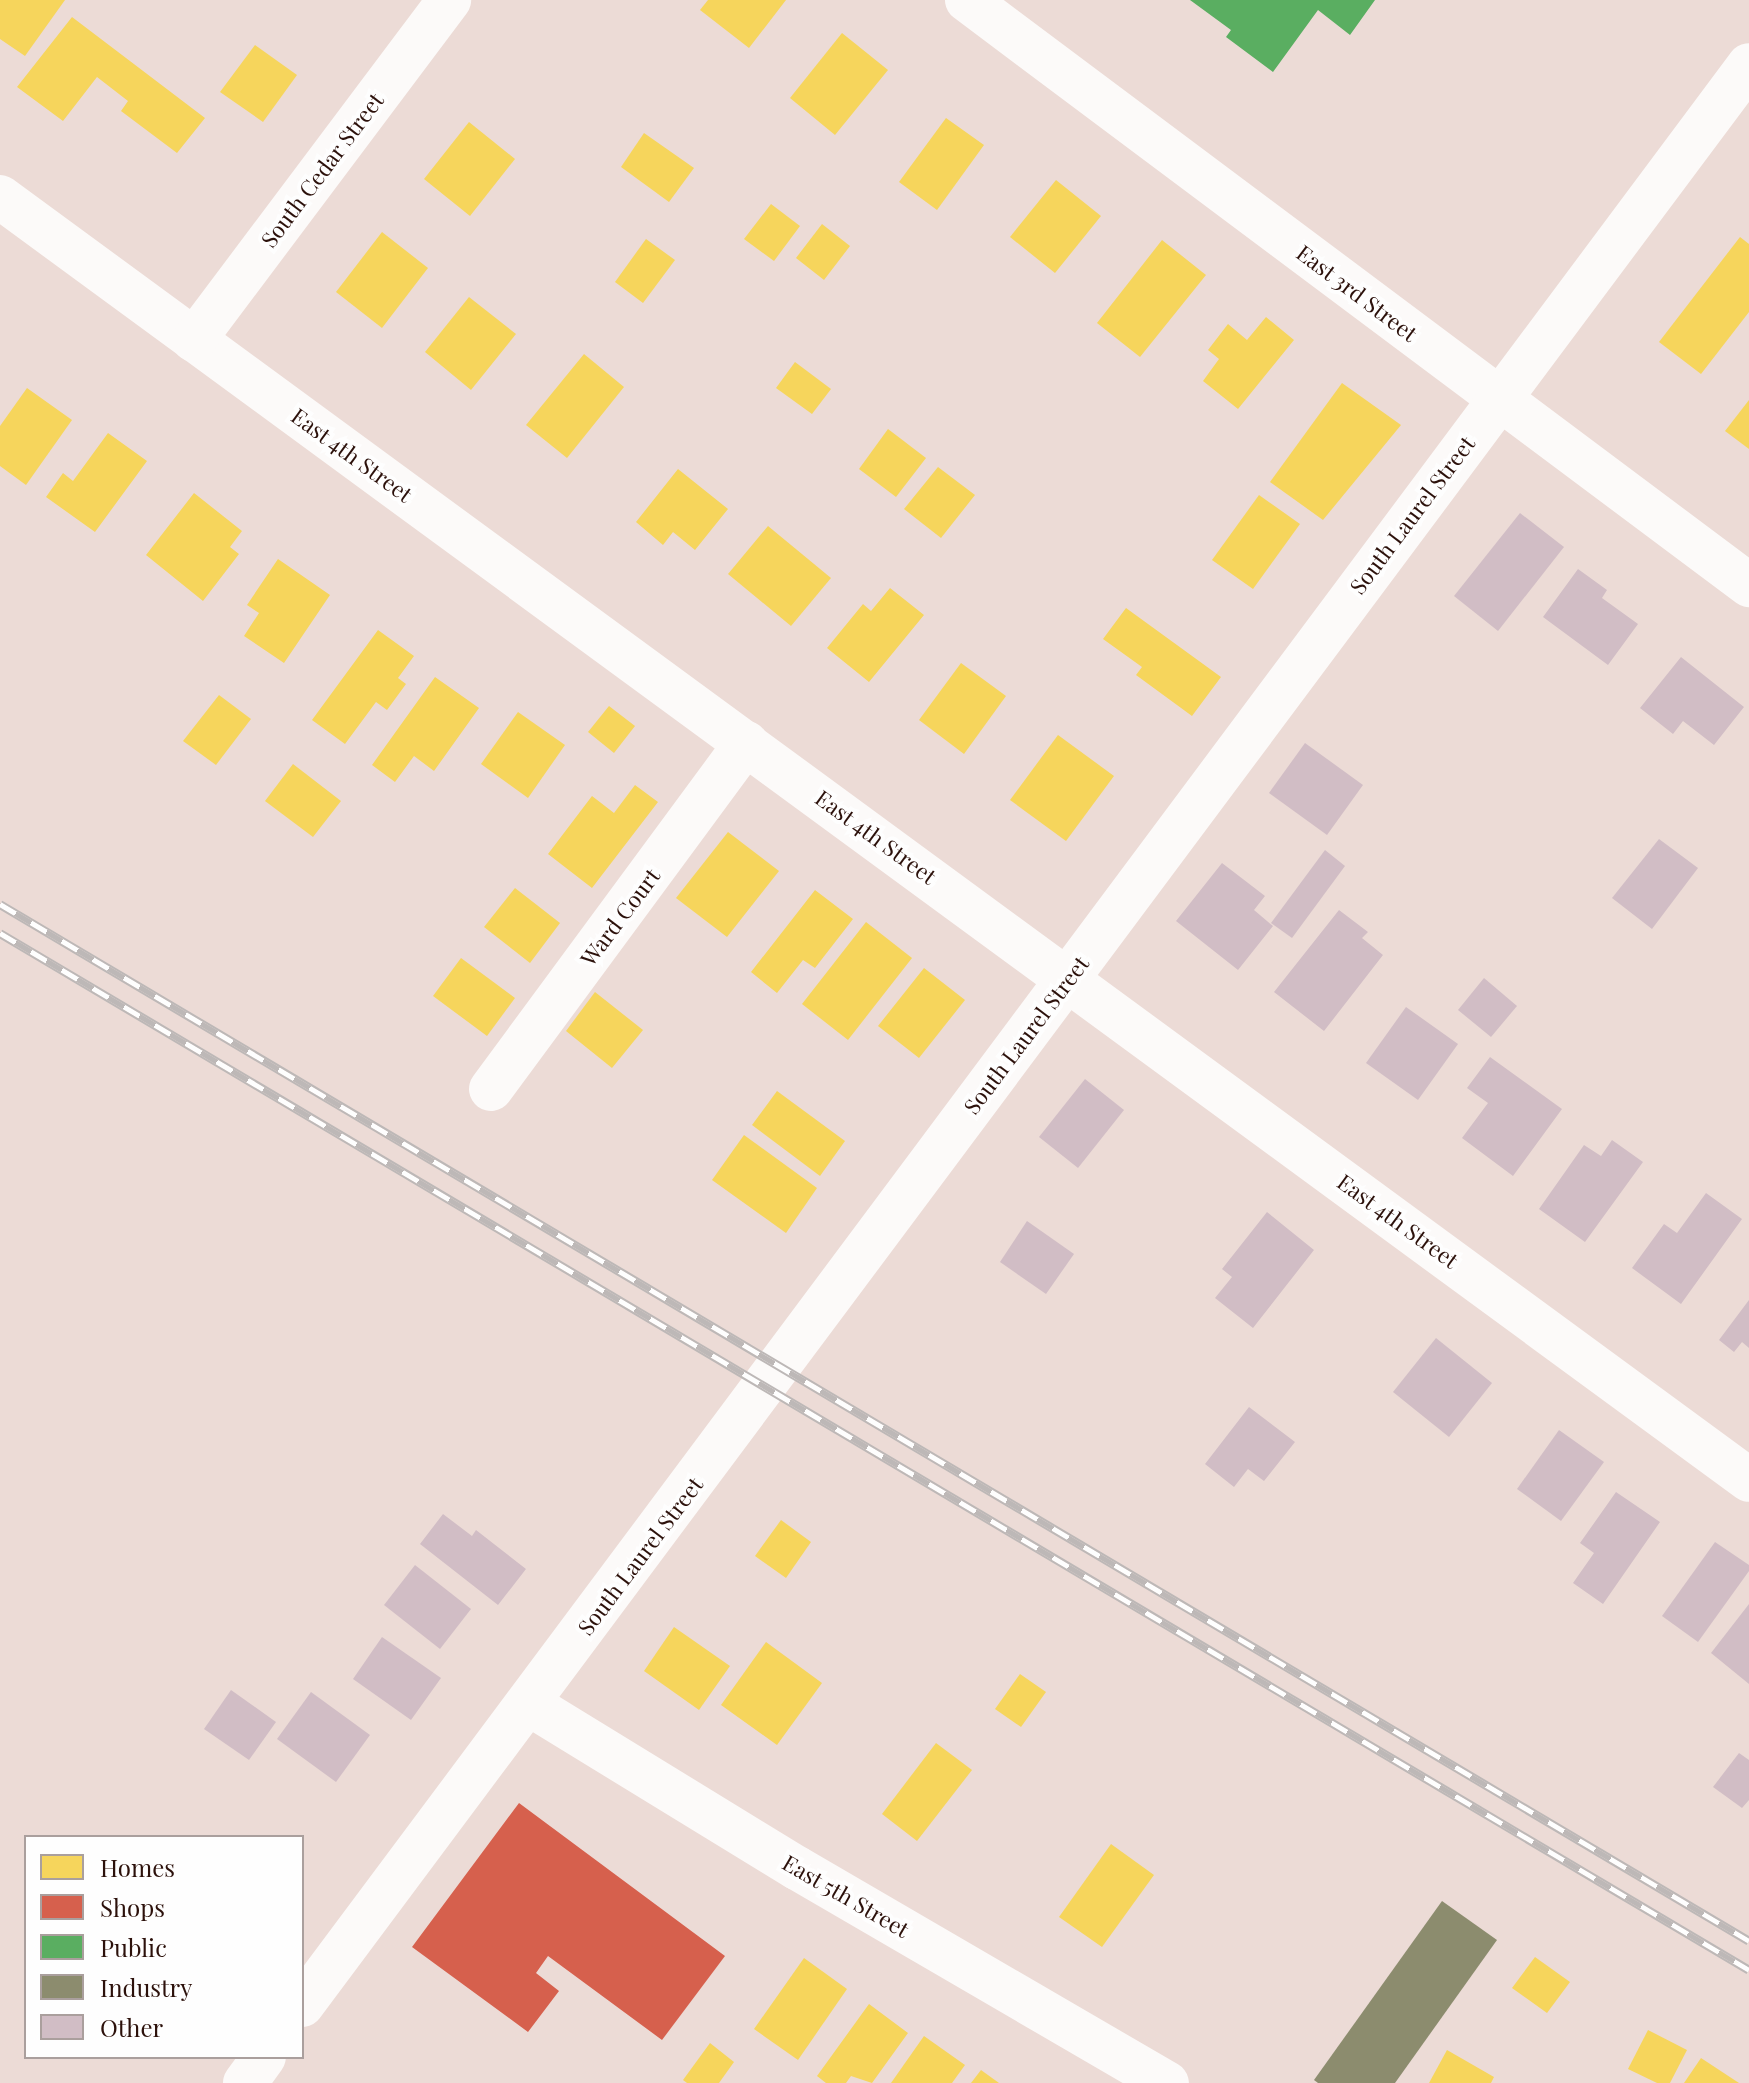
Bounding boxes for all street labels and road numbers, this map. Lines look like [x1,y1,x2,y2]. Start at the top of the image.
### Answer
street label: South Cedar Street [255,87,389,253]
street label: East 3rd Street [1292,239,1422,347]
street label: East 4th Street [286,402,418,508]
street label: South Laurel Street [1344,431,1480,599]
street label: East 4th Street [810,784,942,890]
street label: Ward Court [575,863,665,971]
street label: South Laurel Street [958,951,1094,1119]
street label: East 4th Street [1332,1168,1464,1274]
street label: South Laurel Street [572,1472,708,1640]
street label: East 5th Street [778,1849,914,1943]

